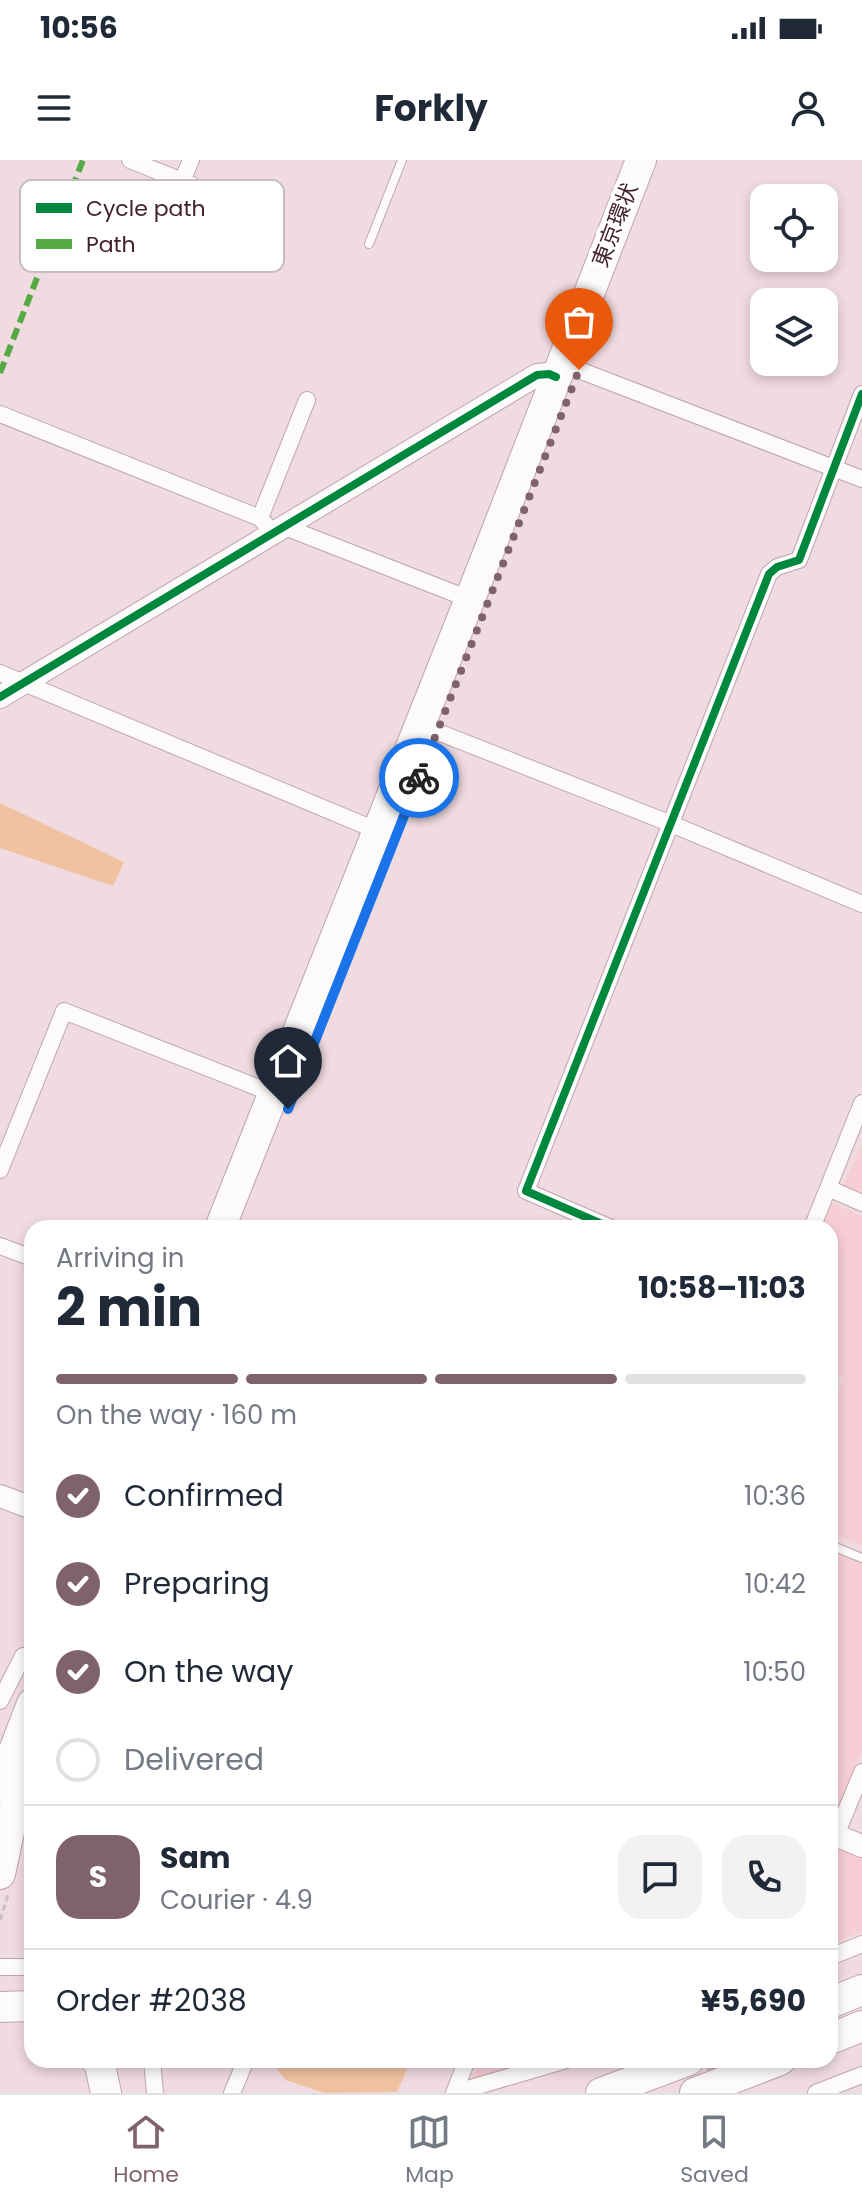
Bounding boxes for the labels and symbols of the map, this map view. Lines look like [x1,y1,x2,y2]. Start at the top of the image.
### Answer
street label: 東京環状 [585,178,645,272]
legend [20,180,284,272]
text: Cycle path [86,193,205,224]
text: Path [86,229,136,260]
pin [545,288,613,370]
courier [379,738,459,818]
pin [254,1027,322,1109]

